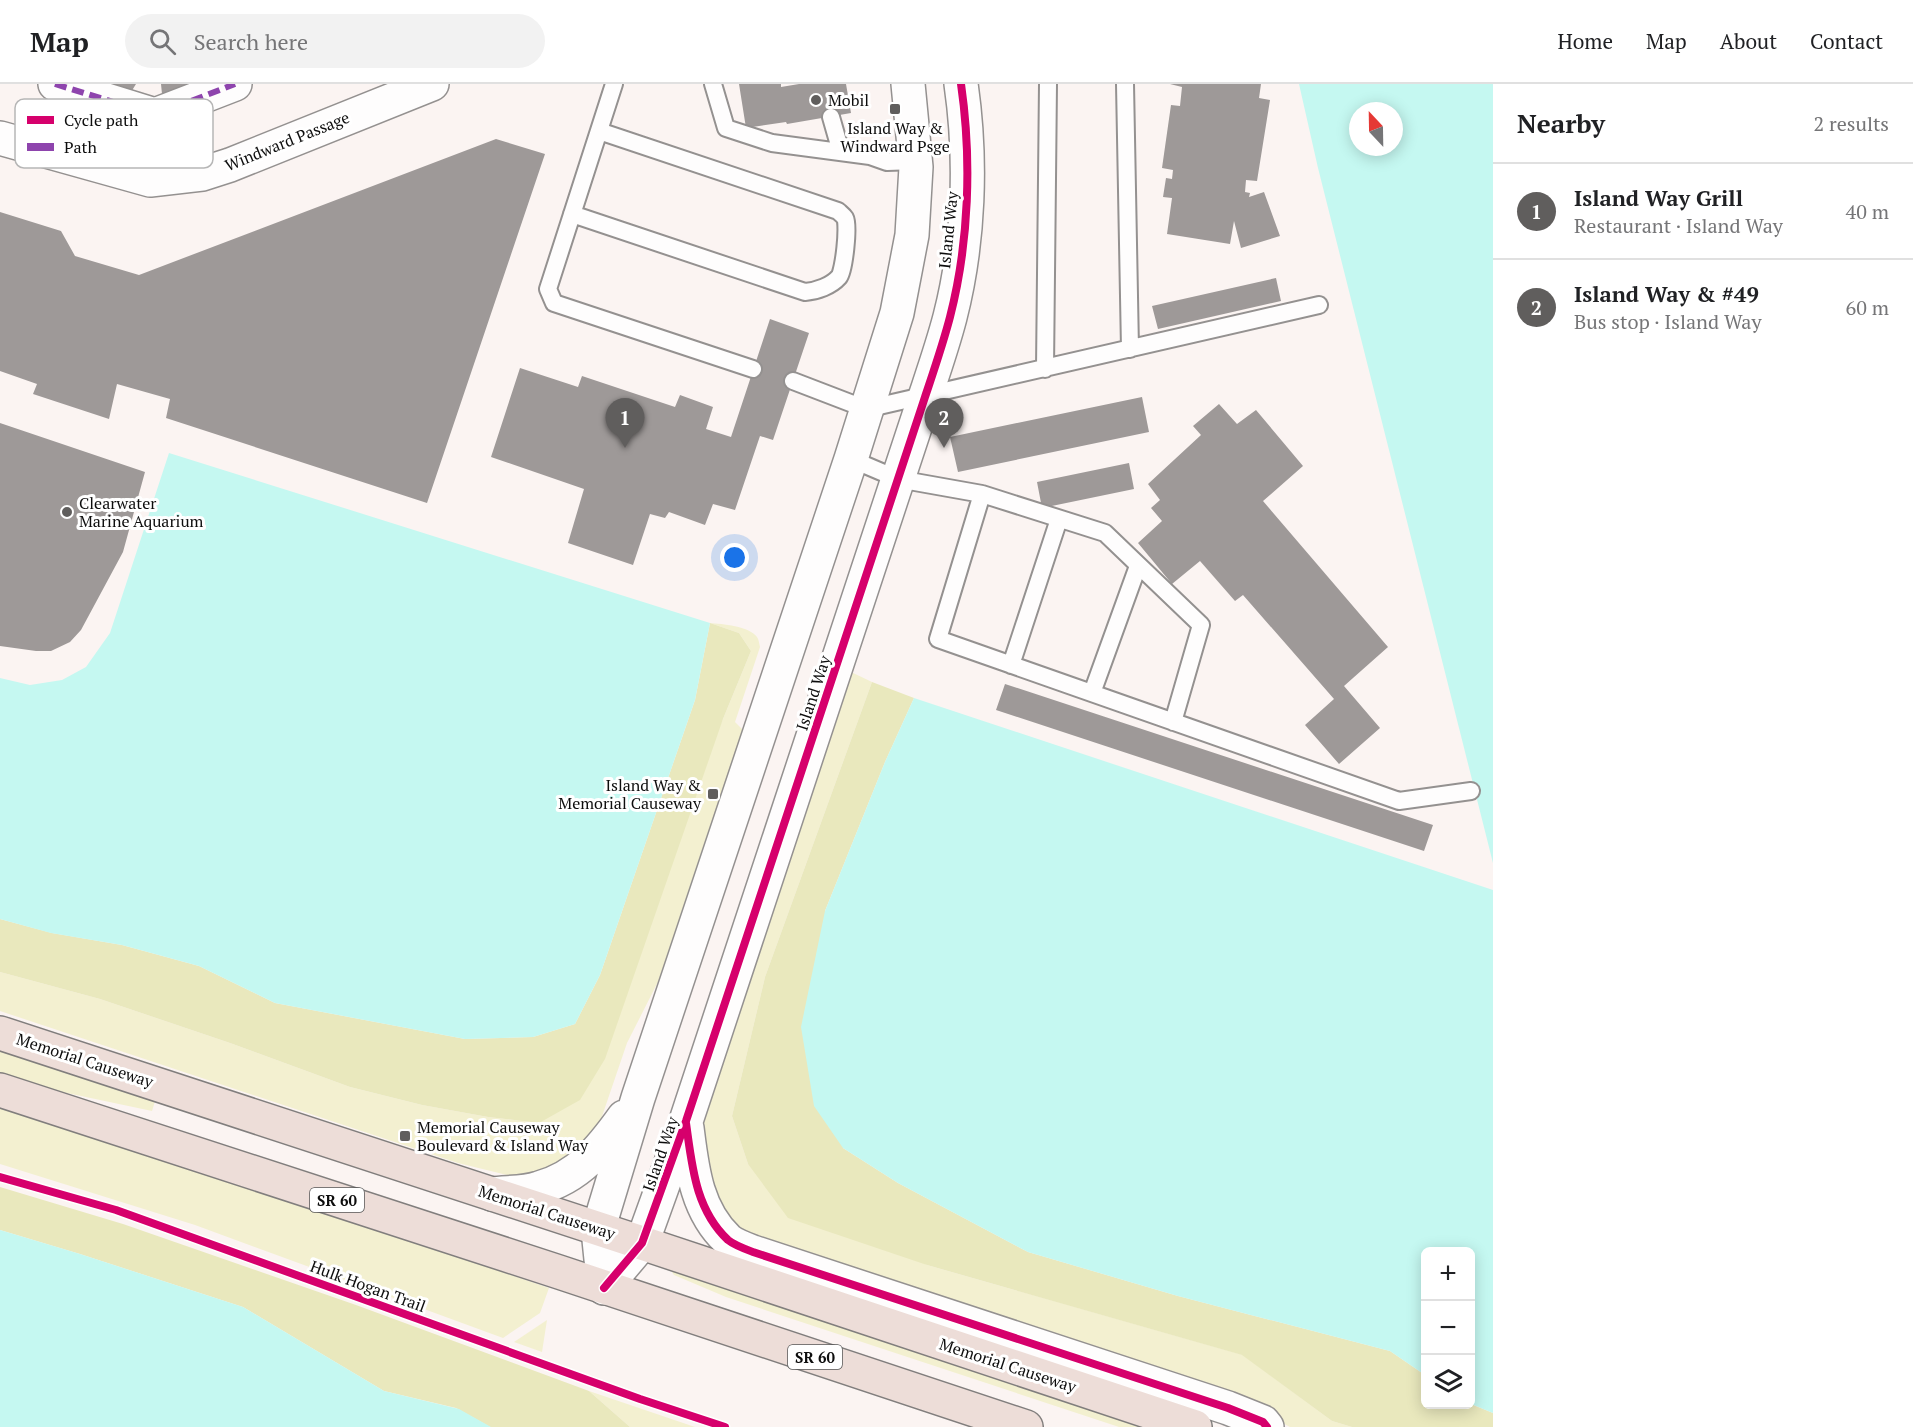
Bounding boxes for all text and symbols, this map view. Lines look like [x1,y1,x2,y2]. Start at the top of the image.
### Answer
search box [125,14,545,68]
text: Map [30,23,89,60]
icon: search [146,25,179,58]
text: Search here [194,27,308,56]
text: Home [1557,27,1613,55]
text: Map [1646,27,1687,55]
text: About [1720,27,1777,55]
text: Contact [1810,27,1883,55]
place label: Mobil [828,89,869,111]
marker: Mobil [809,93,823,107]
legend [15,99,213,168]
marker: Island Way & Windward Psge [888,102,902,116]
north arrow [1349,102,1403,156]
street label: Windward Passage [221,106,353,176]
text: Nearby [1517,106,1605,140]
text: Cycle path [64,109,139,131]
text: 2 results [1814,110,1889,137]
place label: Island Way & Windward Psge [840,117,950,157]
text: Path [64,136,98,158]
text: Island Way Grill [1574,183,1743,212]
street label: Island Way [933,189,963,270]
text: 1 [1531,198,1542,225]
text: 40 m [1846,198,1889,225]
text: Restaurant · Island Way [1574,212,1783,239]
text: Island Way & #49 [1574,279,1759,308]
text: 2 [1531,294,1542,321]
text: 60 m [1846,294,1889,321]
text: Bus stop · Island Way [1574,308,1762,335]
pin: 1 [606,398,644,448]
pin: 2 [924,398,964,448]
place label: Clearwater Marine Aquarium [79,492,204,532]
marker: Clearwater Marine Aquarium [60,505,74,519]
your location [720,543,749,572]
street label: Island Way [791,652,836,733]
place label: Island Way & Memorial Causeway [558,774,702,814]
marker: Island Way & Memorial Causeway [706,787,720,801]
street label: Memorial Causeway [14,1027,157,1093]
street label: Island Way [637,1113,683,1194]
place label: Memorial Causeway Boulevard & Island Way [417,1116,589,1156]
marker: Memorial Causeway Boulevard & Island Way [398,1129,412,1143]
street label: Memorial Causeway [476,1179,619,1245]
road number: SR 60 [310,1188,364,1212]
map controls [1421,1247,1475,1409]
button: + [1421,1247,1475,1301]
street label: Hulk Hogan Trail [307,1255,429,1317]
button: − [1421,1301,1475,1355]
street label: Memorial Causeway [937,1332,1080,1398]
road number: SR 60 [788,1345,842,1369]
button: layers [1421,1355,1475,1409]

